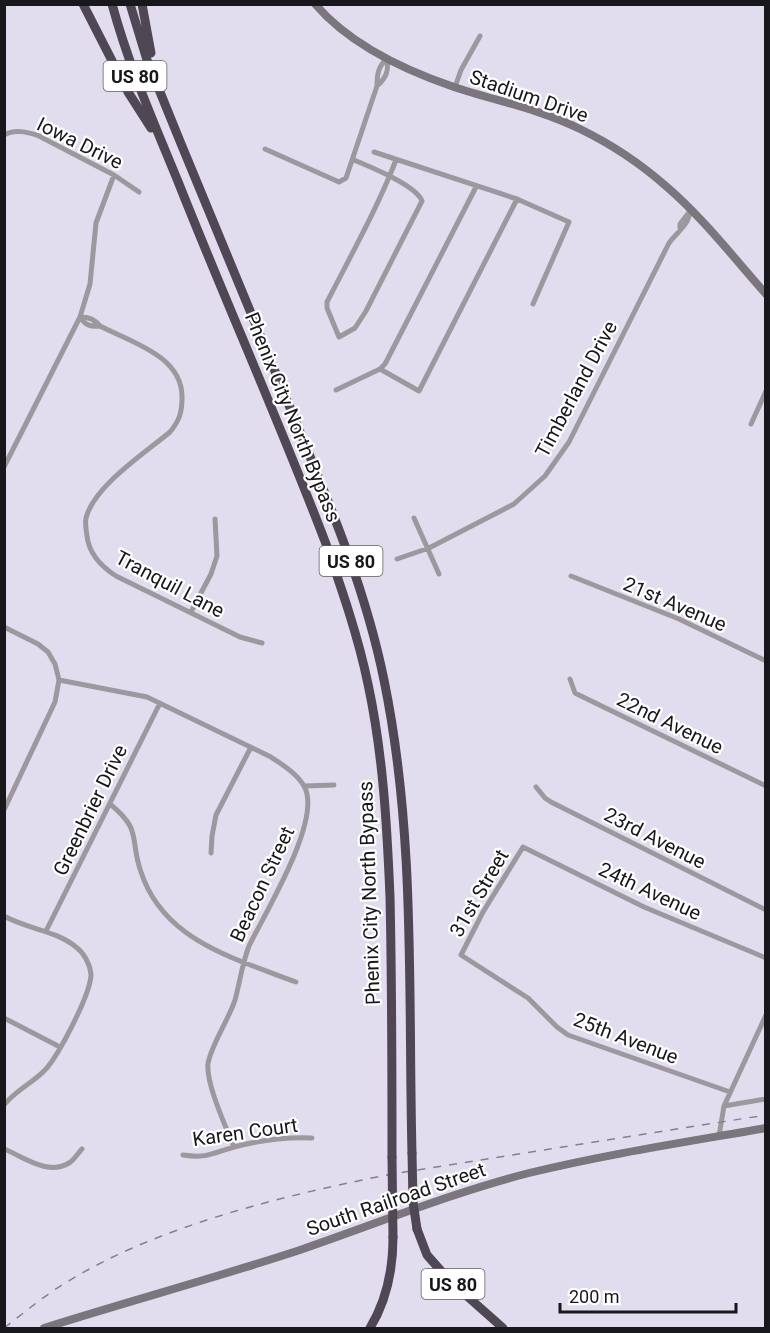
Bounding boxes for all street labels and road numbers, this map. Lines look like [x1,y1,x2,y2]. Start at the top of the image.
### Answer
road number: US 80 [104,61,166,91]
street label: Stadium Drive [467,64,591,128]
street label: Iowa Drive [33,112,127,174]
street label: Phenix City North Bypass [240,309,346,525]
street label: Timberland Drive [530,317,622,461]
street label: Tranquil Lane [111,545,229,623]
road number: US 80 [320,546,382,576]
street label: 21st Avenue [620,572,730,636]
street label: 22nd Avenue [613,687,727,759]
street label: Greenbrier Drive [48,741,132,879]
street label: Phenix City North Bypass [353,781,385,1005]
street label: 23rd Avenue [600,802,710,874]
street label: Beacon Street [225,822,299,946]
street label: 31st Street [444,845,514,941]
street label: 24th Avenue [595,857,705,925]
street label: 25th Avenue [570,1007,682,1069]
street label: Karen Court [191,1113,299,1151]
street label: South Railroad Street [303,1157,489,1241]
road number: US 80 [422,1269,484,1299]

